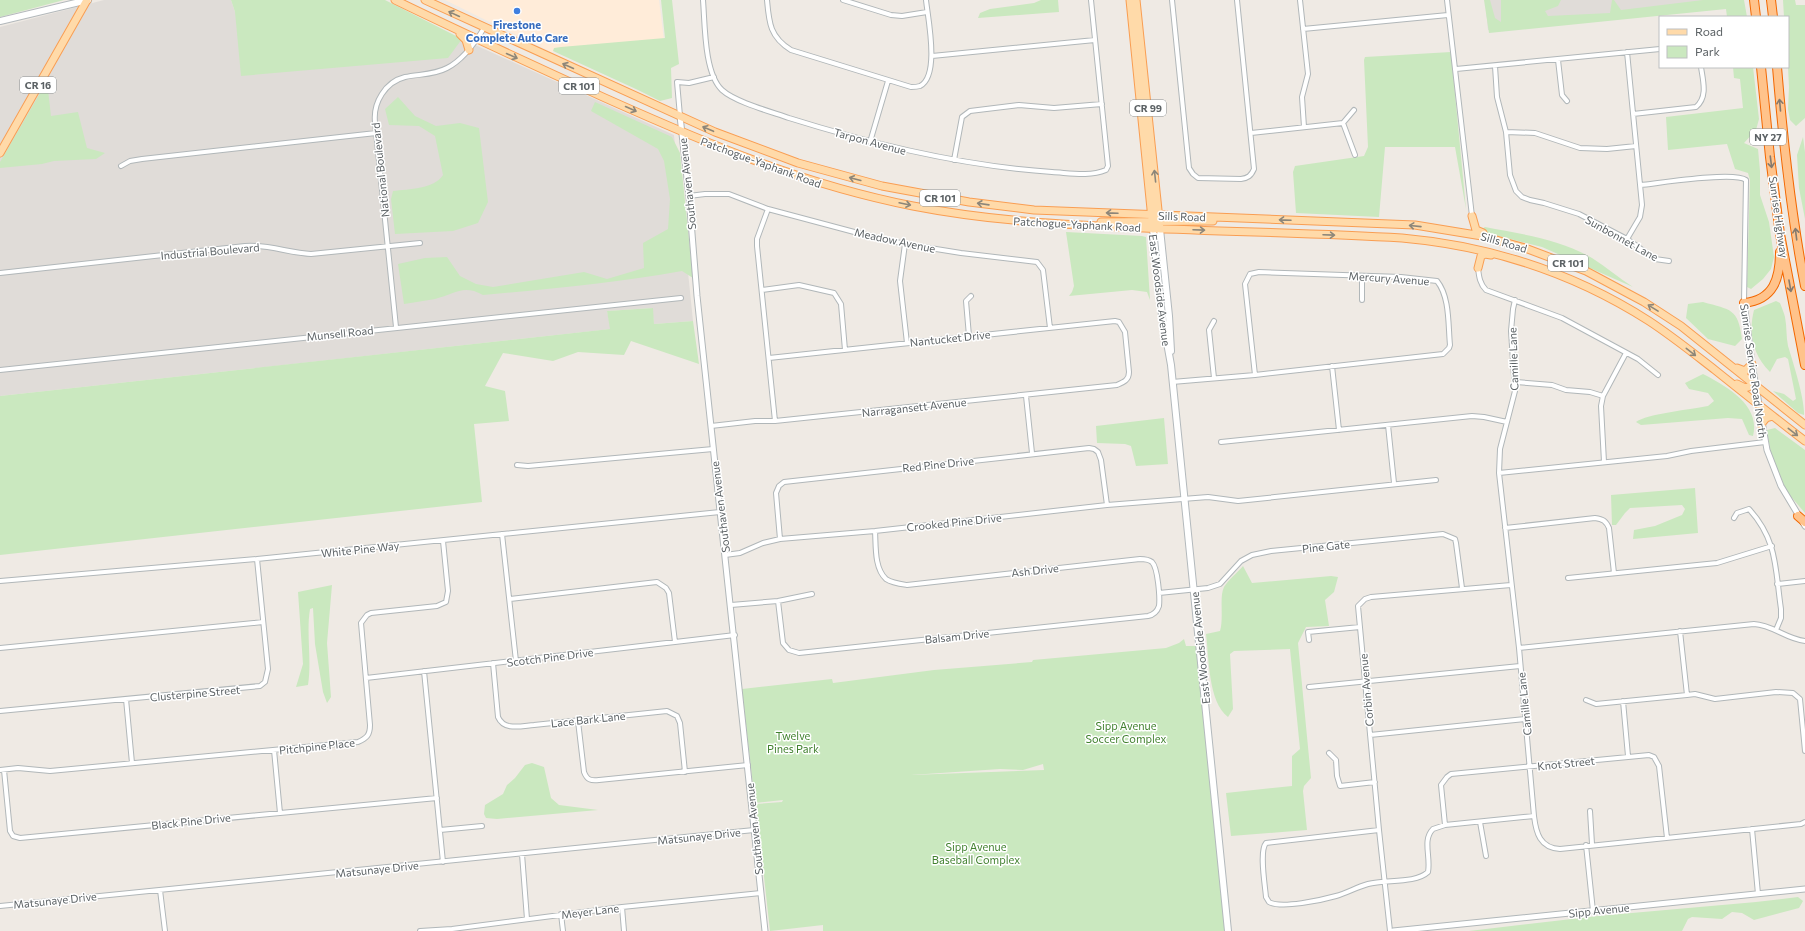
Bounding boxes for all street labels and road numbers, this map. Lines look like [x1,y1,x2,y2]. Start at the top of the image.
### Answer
road number: CR 16 [20,77,56,93]
road number: CR 101 [559,78,599,94]
road number: CR 99 [1130,100,1166,116]
street label: National Boulevard [369,122,391,218]
street label: Tarpon Avenue [832,125,908,157]
road number: NY 27 [1750,129,1786,145]
street label: Patchogue-Yaphank Road [699,134,823,190]
street label: Southaven Avenue [676,137,698,230]
street label: Sunrise Highway [1767,175,1791,259]
road number: CR 101 [920,190,960,206]
street label: Sills Road [1158,209,1206,223]
street label: Sunbonnet Lane [1583,213,1661,263]
street label: Patchogue-Yaphank Road [1013,214,1141,234]
street label: Meadow Avenue [853,225,937,255]
street label: Sills Road [1479,229,1529,255]
street label: East Woodside Avenue [1147,233,1173,347]
street label: Industrial Boulevard [160,240,260,262]
road number: CR 101 [1548,255,1588,271]
street label: Mercury Avenue [1348,269,1430,287]
street label: Sunrise Service Road North [1738,303,1770,439]
street label: Munsell Road [306,323,374,343]
street label: Nantucket Drive [909,327,991,349]
street label: Camille Lane [1505,327,1521,391]
street label: Narragansett Avenue [861,395,967,419]
street label: Red Pine Drive [902,454,975,474]
street label: Southaven Avenue [708,460,732,553]
street label: Crooked Pine Drive [906,511,1002,533]
street label: Pine Gate [1301,537,1351,555]
street label: White Pine Way [320,538,400,560]
street label: Ash Drive [1011,561,1060,579]
street label: East Woodside Avenue [1188,591,1212,705]
street label: Balsam Drive [924,626,990,646]
street label: Scotch Pine Drive [506,645,594,669]
street label: Corbin Avenue [1356,653,1376,727]
street label: Camille Lane [1514,672,1534,736]
street label: Clusterpine Street [149,683,241,703]
street label: Lace Bark Lane [550,709,626,729]
street label: Pitchpine Place [278,736,356,756]
street label: Knot Street [1537,753,1596,772]
street label: Southaven Avenue [743,782,765,875]
street label: Black Pine Drive [151,810,231,832]
street label: Matsunaye Drive [657,825,742,847]
street label: Matsunaye Drive [335,858,420,880]
street label: Matsunaye Drive [13,889,98,911]
street label: Sipp Avenue [1568,900,1630,920]
street label: Meyer Lane [560,901,620,921]

